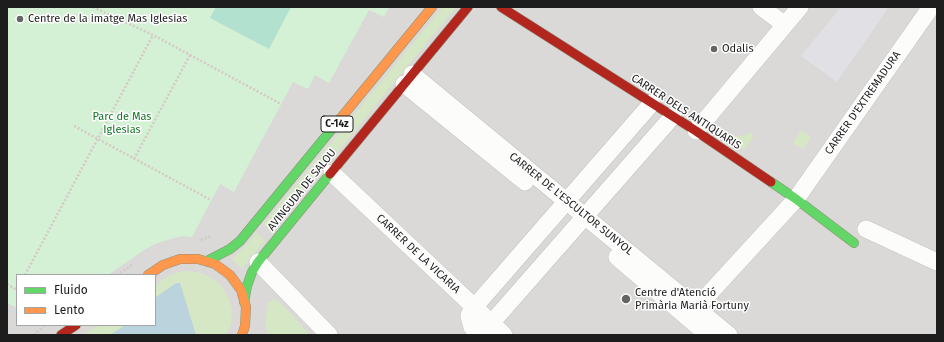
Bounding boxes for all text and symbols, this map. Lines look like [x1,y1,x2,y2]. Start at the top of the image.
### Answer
place label: Centre de la imatge Mas Iglesias [28,12,187,26]
marker: Centre de la imatge Mas Iglesias [15,14,25,24]
place label: Odalis [722,42,754,56]
marker: Odalis [709,44,719,54]
street label: CARRER D'EXTREMADURA [822,49,904,157]
street label: CARRER DELS ANTIQUARIS [629,72,743,152]
park label: Parc de Mas Iglesias [93,110,151,136]
road number: C-14z [321,116,353,132]
street label: AVINGUDA DE SALOU [265,146,339,234]
street label: CARRER DE L'ESCULTOR SUNYOL [506,150,636,258]
street label: CARRER DE LA VICARIA [373,212,463,296]
legend [16,274,156,326]
text: Fluido [54,283,88,297]
place label: Centre d'Atenció Primària Marià Fortuny [635,286,749,312]
marker: Centre d'Atenció Primària Marià Fortuny [620,293,632,305]
text: Lento [54,303,84,317]

